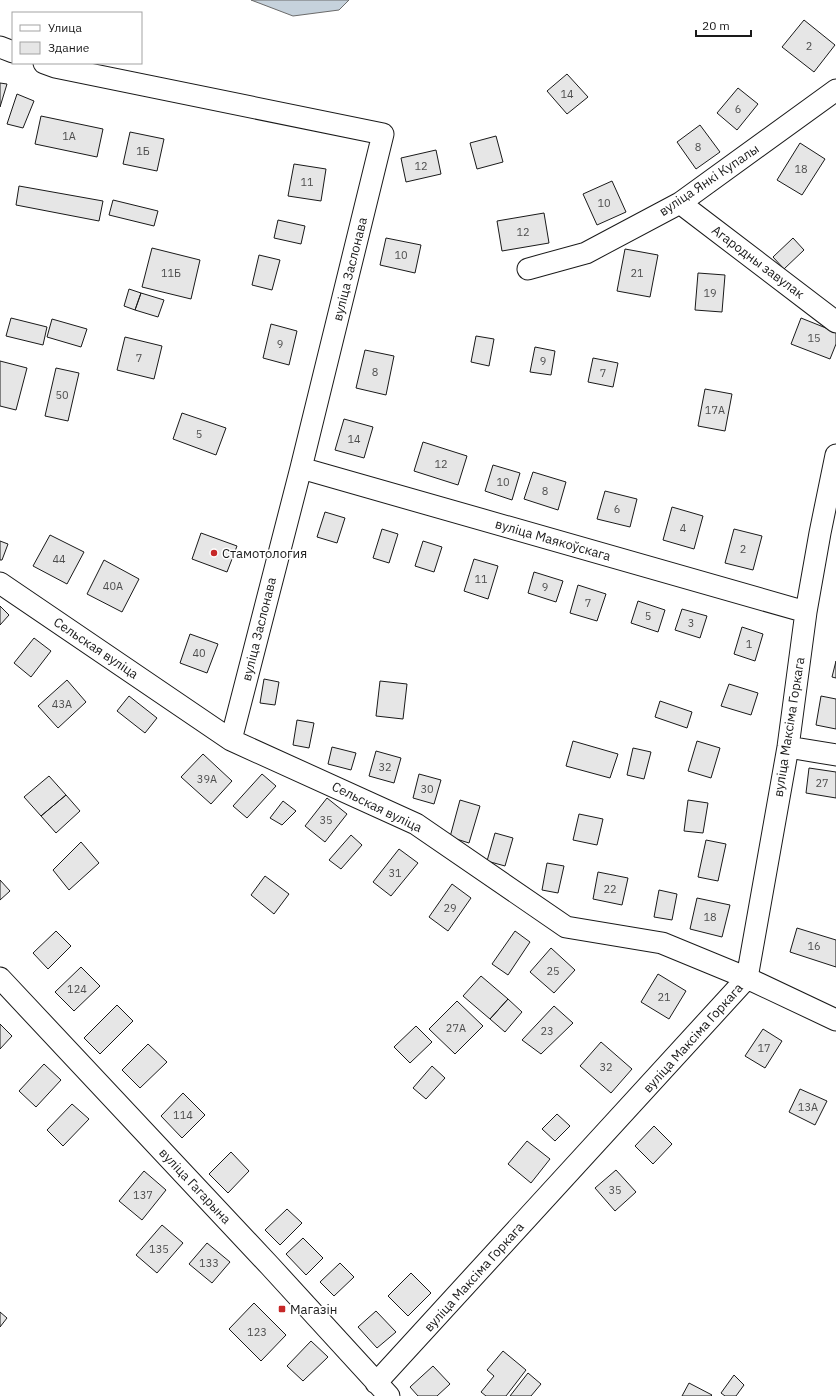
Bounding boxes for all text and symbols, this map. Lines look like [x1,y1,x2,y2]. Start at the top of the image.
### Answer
legend [12,12,142,64]
scale bar [696,12,751,38]
text: 20 m [702,18,730,33]
text: Улица [48,20,82,35]
house number: 2 [806,39,812,53]
text: Здание [48,40,90,55]
house number: 14 [560,87,574,101]
house number: 6 [735,102,741,116]
house number: 1А [62,129,76,143]
street label: вуліца Янкі Купалы [656,140,762,220]
house number: 8 [695,140,701,154]
house number: 1Б [136,144,150,158]
house number: 12 [414,159,428,173]
house number: 18 [794,162,808,176]
house number: 11 [300,175,314,189]
house number: 10 [597,196,611,210]
street label: вуліца Заслонава [329,215,371,323]
street label: Агародны завулак [708,222,808,302]
house number: 12 [516,225,530,239]
house number: 10 [394,248,408,262]
house number: 11Б [161,266,181,280]
house number: 21 [630,266,644,280]
house number: 19 [703,286,717,300]
house number: 15 [807,331,821,345]
house number: 9 [277,337,283,351]
house number: 7 [136,351,142,365]
house number: 9 [540,354,546,368]
house number: 8 [372,365,378,379]
house number: 7 [600,366,606,380]
house number: 50 [55,388,69,402]
house number: 17А [705,403,725,417]
house number: 5 [196,427,202,441]
house number: 14 [347,432,361,446]
house number: 12 [434,457,448,471]
house number: 10 [496,475,510,489]
house number: 8 [542,484,548,498]
house number: 6 [614,502,620,516]
street label: вуліца Маякоўскага [493,515,613,565]
house number: 4 [680,521,687,535]
house number: 2 [740,542,746,556]
place label: Стамотология [222,545,307,562]
marker: Стамотология [209,548,219,558]
house number: 44 [52,552,66,566]
house number: 11 [474,572,488,586]
street label: вуліца Заслонава [238,575,280,683]
house number: 40А [103,579,123,593]
house number: 9 [542,580,548,594]
house number: 7 [585,596,591,610]
house number: 5 [645,609,651,623]
street label: Сельская вуліца [50,613,142,683]
house number: 3 [688,616,694,630]
house number: 1 [746,637,753,651]
house number: 40 [192,646,206,660]
street label: вуліца Максіма Горкага [770,656,808,798]
house number: 43А [52,697,72,711]
house number: 32 [378,760,392,774]
house number: 39А [197,772,217,786]
house number: 27 [815,776,829,790]
street label: Сельская вуліца [329,778,425,836]
house number: 30 [420,782,434,796]
house number: 35 [319,813,333,827]
house number: 31 [388,866,402,880]
house number: 22 [603,882,617,896]
house number: 29 [443,901,457,915]
house number: 18 [703,910,717,924]
house number: 16 [807,939,821,953]
house number: 25 [546,964,560,978]
street label: вуліца Максіма Горкага [639,980,747,1096]
house number: 124 [67,982,87,996]
house number: 21 [657,990,671,1004]
house number: 27А [446,1021,466,1035]
house number: 23 [540,1024,554,1038]
house number: 17 [757,1041,771,1055]
house number: 32 [599,1060,613,1074]
house number: 13А [798,1100,818,1114]
house number: 114 [173,1108,193,1122]
street label: вуліца Гагарына [155,1144,235,1228]
house number: 35 [608,1183,622,1197]
house number: 137 [133,1188,153,1202]
street label: вуліца Максіма Горкага [420,1219,528,1335]
house number: 135 [149,1242,169,1256]
house number: 133 [199,1256,219,1270]
place label: Магазін [290,1301,337,1318]
marker: Магазін [277,1304,287,1314]
house number: 123 [247,1325,267,1339]

